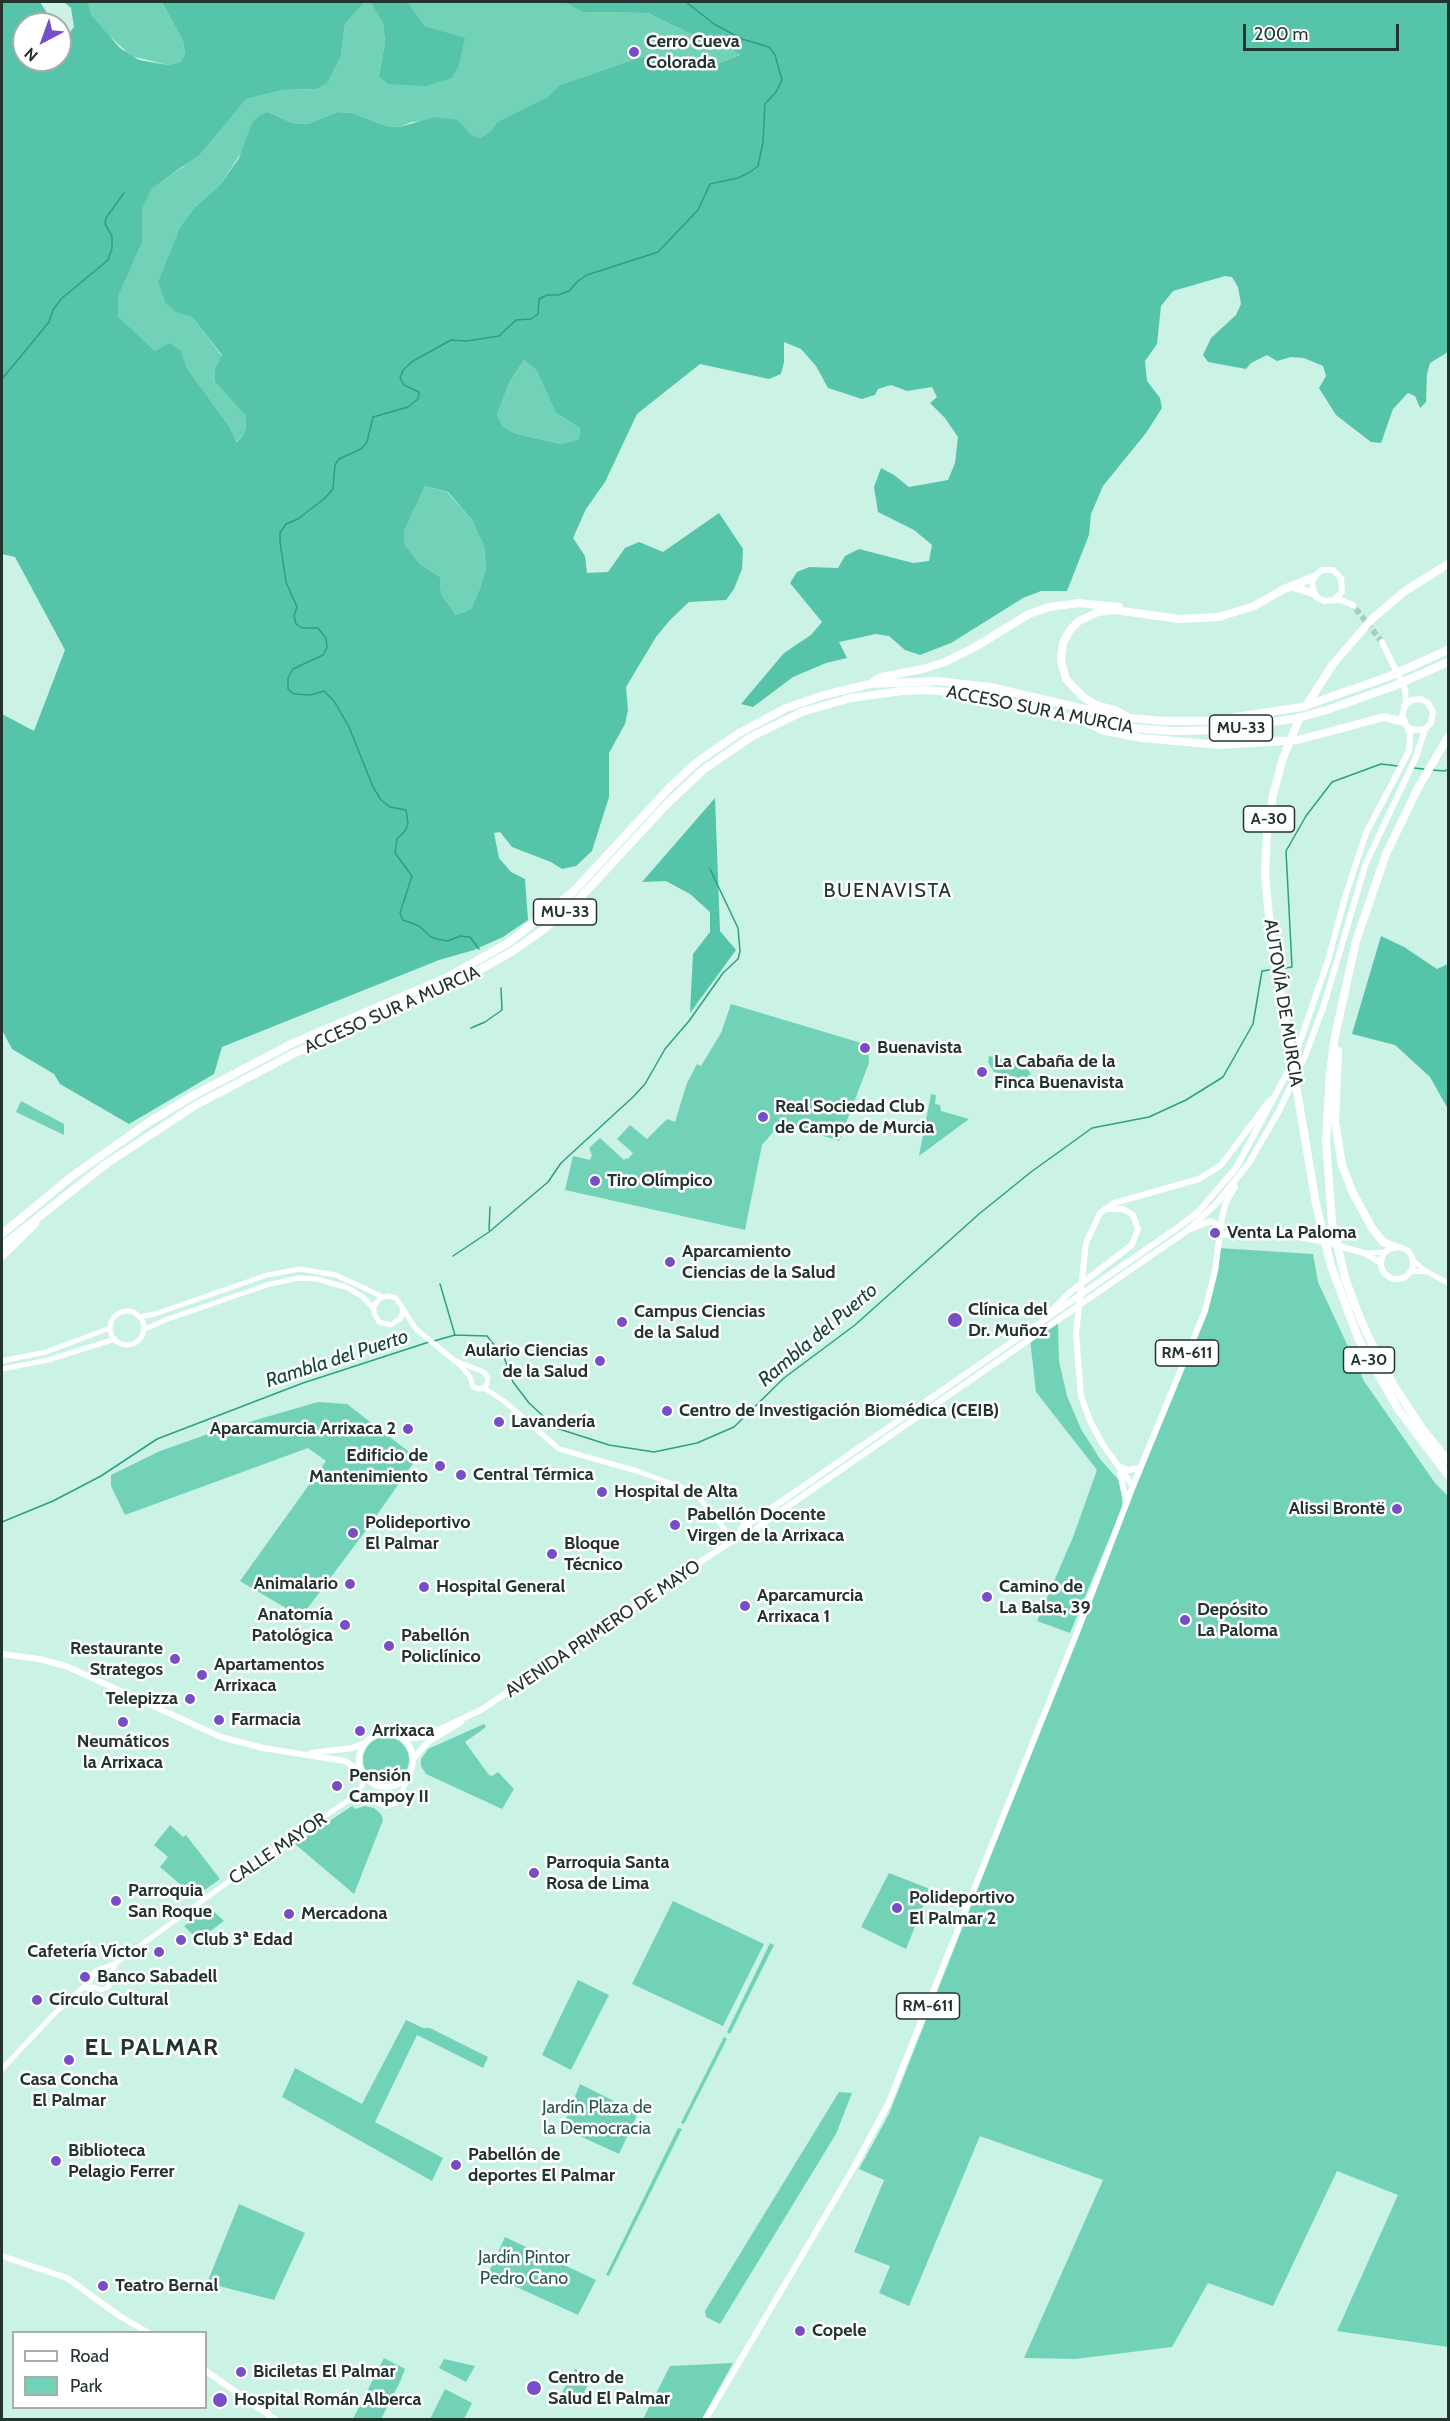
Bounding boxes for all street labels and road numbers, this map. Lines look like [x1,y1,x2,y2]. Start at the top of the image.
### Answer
street label: ACCESO SUR A MURCIA [945,681,1135,739]
road number: MU-33 [1210,715,1272,741]
road number: A-30 [1244,806,1294,832]
road number: MU-33 [534,899,596,925]
street label: AUTOVÍA DE MURCIA [1259,918,1307,1088]
street label: ACCESO SUR A MURCIA [301,962,483,1058]
road number: RM-611 [1156,1340,1218,1366]
road number: A-30 [1344,1347,1394,1373]
street label: AVENIDA PRIMERO DE MAYO [501,1556,705,1702]
street label: CALLE MAYOR [225,1808,331,1890]
road number: RM-611 [896,1993,960,2019]

